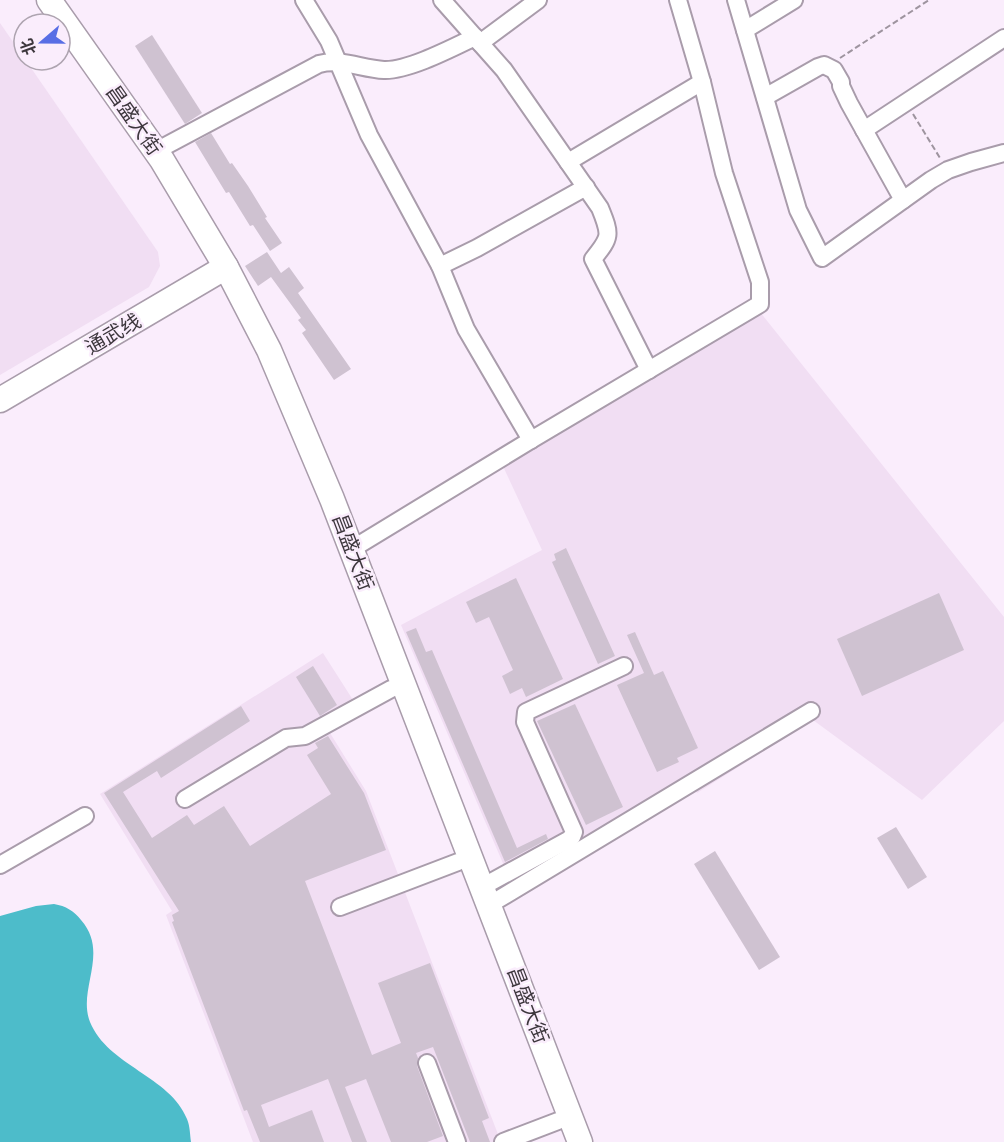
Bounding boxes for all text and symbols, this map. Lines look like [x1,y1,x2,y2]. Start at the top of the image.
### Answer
north arrow [12,12,72,72]
text: 北 [17,36,40,58]
street label: 昌盛大街 [101,80,167,160]
street label: 通武线 [81,309,145,359]
street label: 昌盛大街 [327,510,379,594]
street label: 昌盛大街 [502,963,554,1047]

